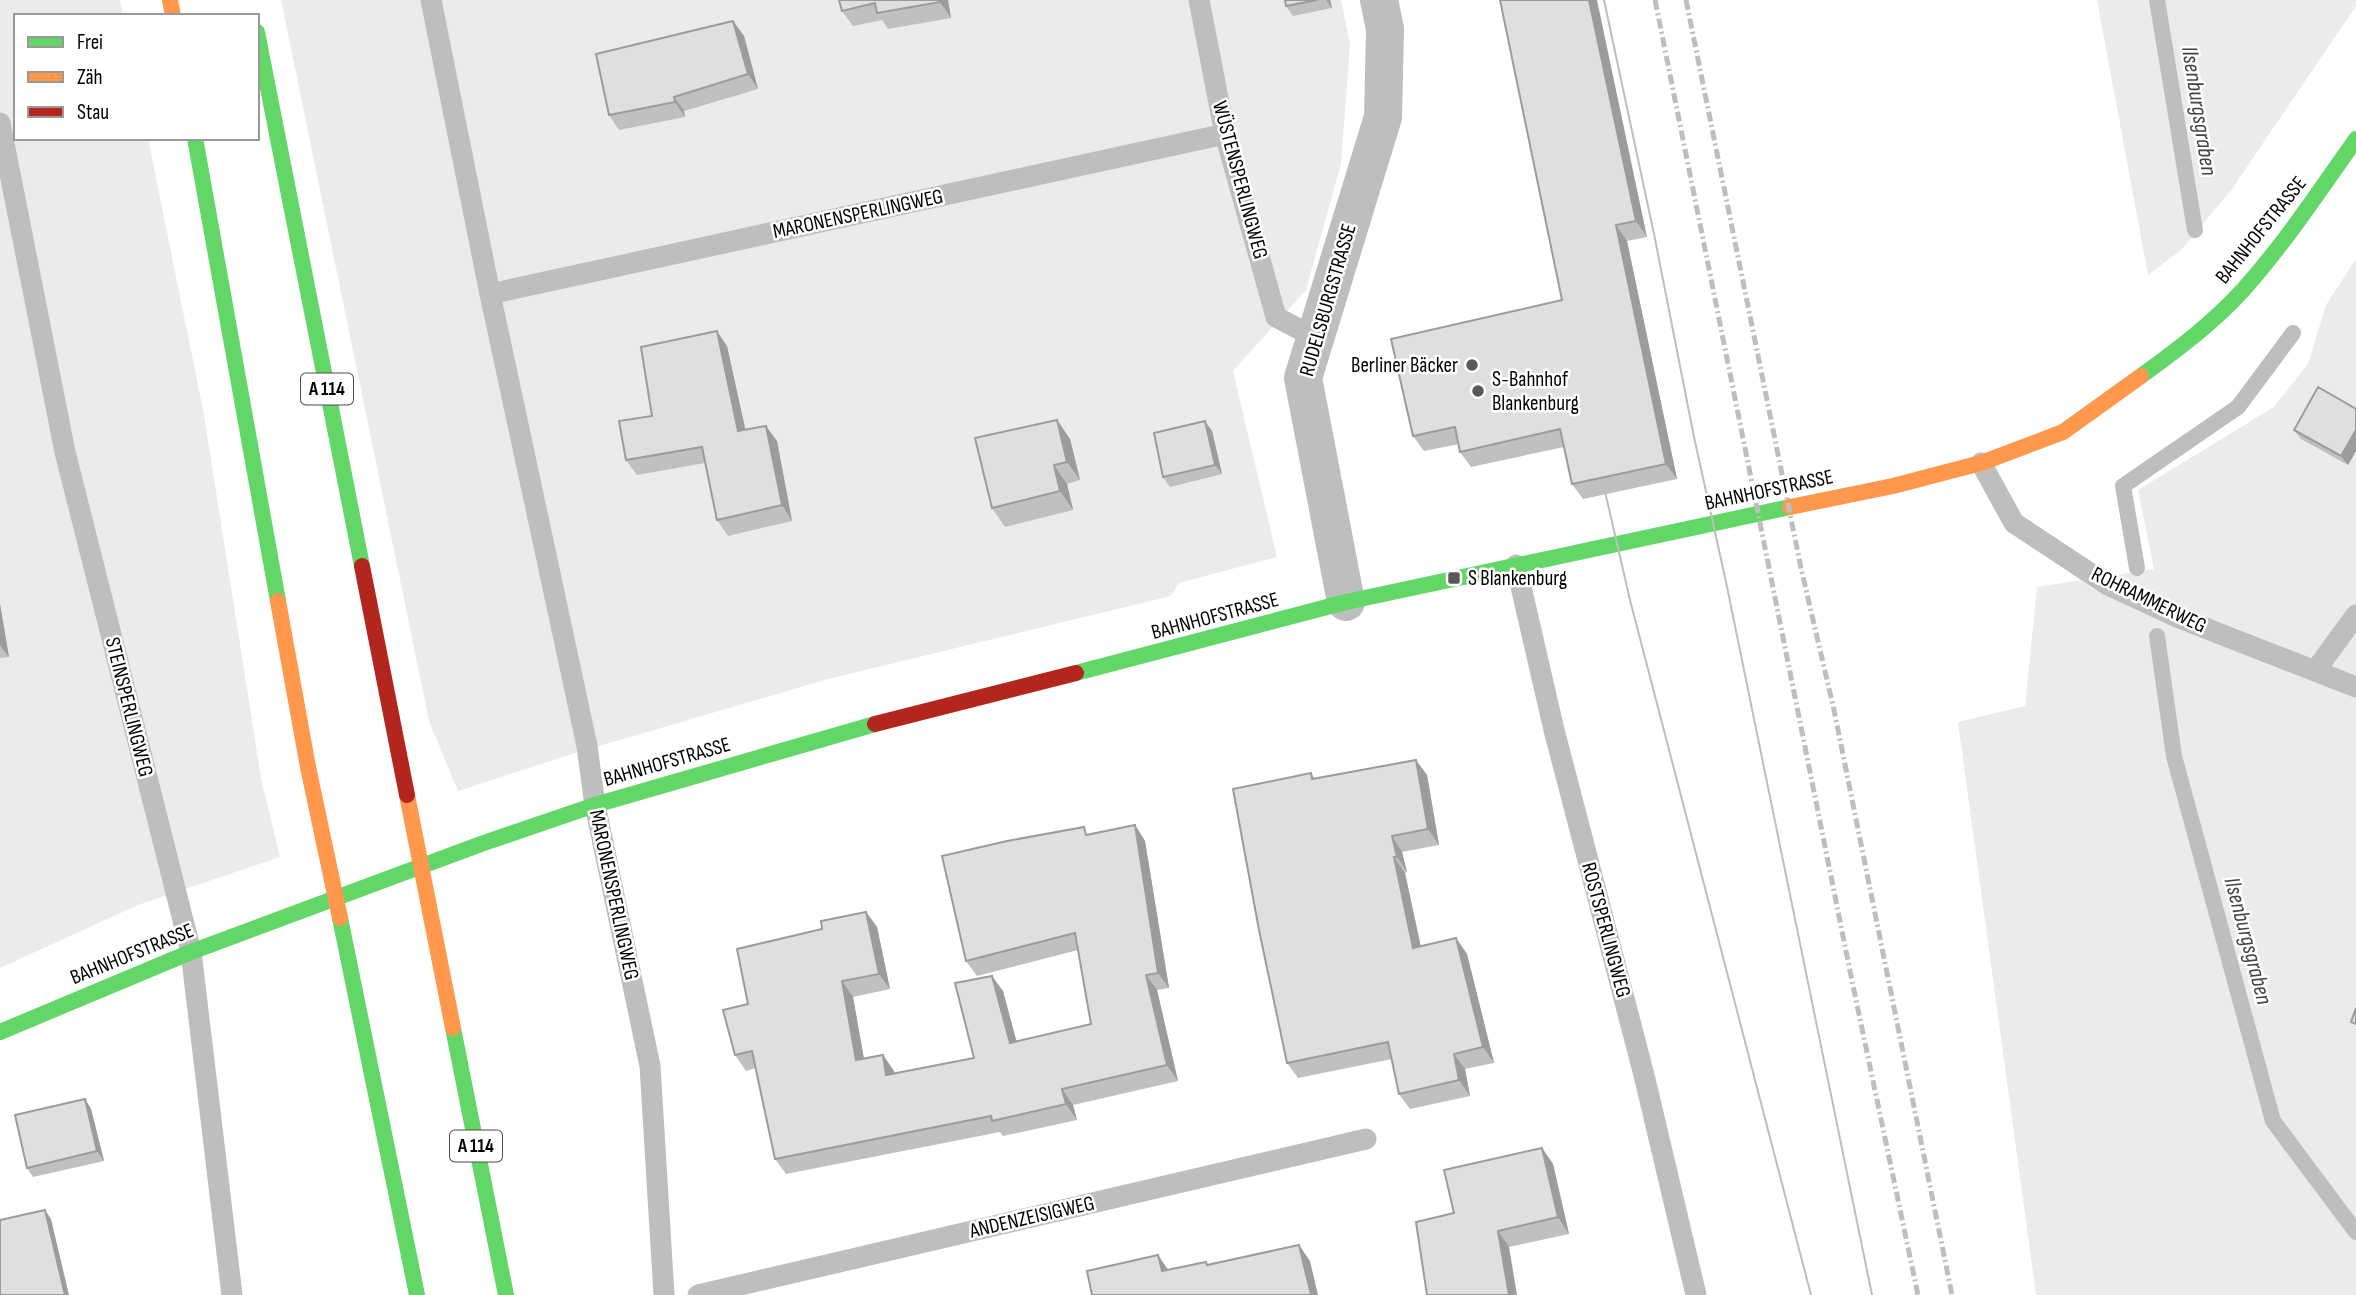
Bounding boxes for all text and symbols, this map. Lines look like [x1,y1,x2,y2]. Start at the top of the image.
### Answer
legend [14,14,259,140]
text: Frei [77,30,103,55]
water label: Ilsenburgsgraben [2175,44,2223,178]
text: Zäh [77,65,103,90]
street label: WÜSTENSPERLINGWEG [1207,98,1273,262]
text: Stau [77,100,109,125]
street label: BAHNHOFSTRASSE [2210,171,2312,289]
street label: MARONENSPERLINGWEG [771,184,945,244]
street label: RUDELSBURGSTRASSE [1294,221,1362,379]
place label: Berliner Bäcker [1351,353,1458,378]
marker: Berliner Bäcker [1464,357,1480,373]
place label: S-Bahnhof Blankenburg [1492,367,1579,416]
road number: A 114 [301,374,353,404]
marker: S-Bahnhof Blankenburg [1470,383,1486,399]
street label: BAHNHOFSTRASSE [1702,464,1836,516]
street label: ROHRAMMERWEG [2087,561,2211,639]
place label: S Blankenburg [1468,566,1567,591]
marker: S Blankenburg [1446,570,1462,586]
street label: BAHNHOFSTRASSE [1149,587,1281,645]
street label: STEINSPERLINGWEG [100,635,158,779]
street label: BAHNHOFSTRASSE [601,732,733,792]
street label: MARONENSPERLINGWEG [584,808,644,982]
street label: ROSTSPERLINGWEG [1576,860,1636,1000]
water label: Ilsenburgsgraben [2218,874,2278,1008]
street label: BAHNHOFSTRASSE [67,918,197,990]
road number: A 114 [450,1130,502,1162]
street label: ANDENZEISIGWEG [966,1191,1097,1244]

